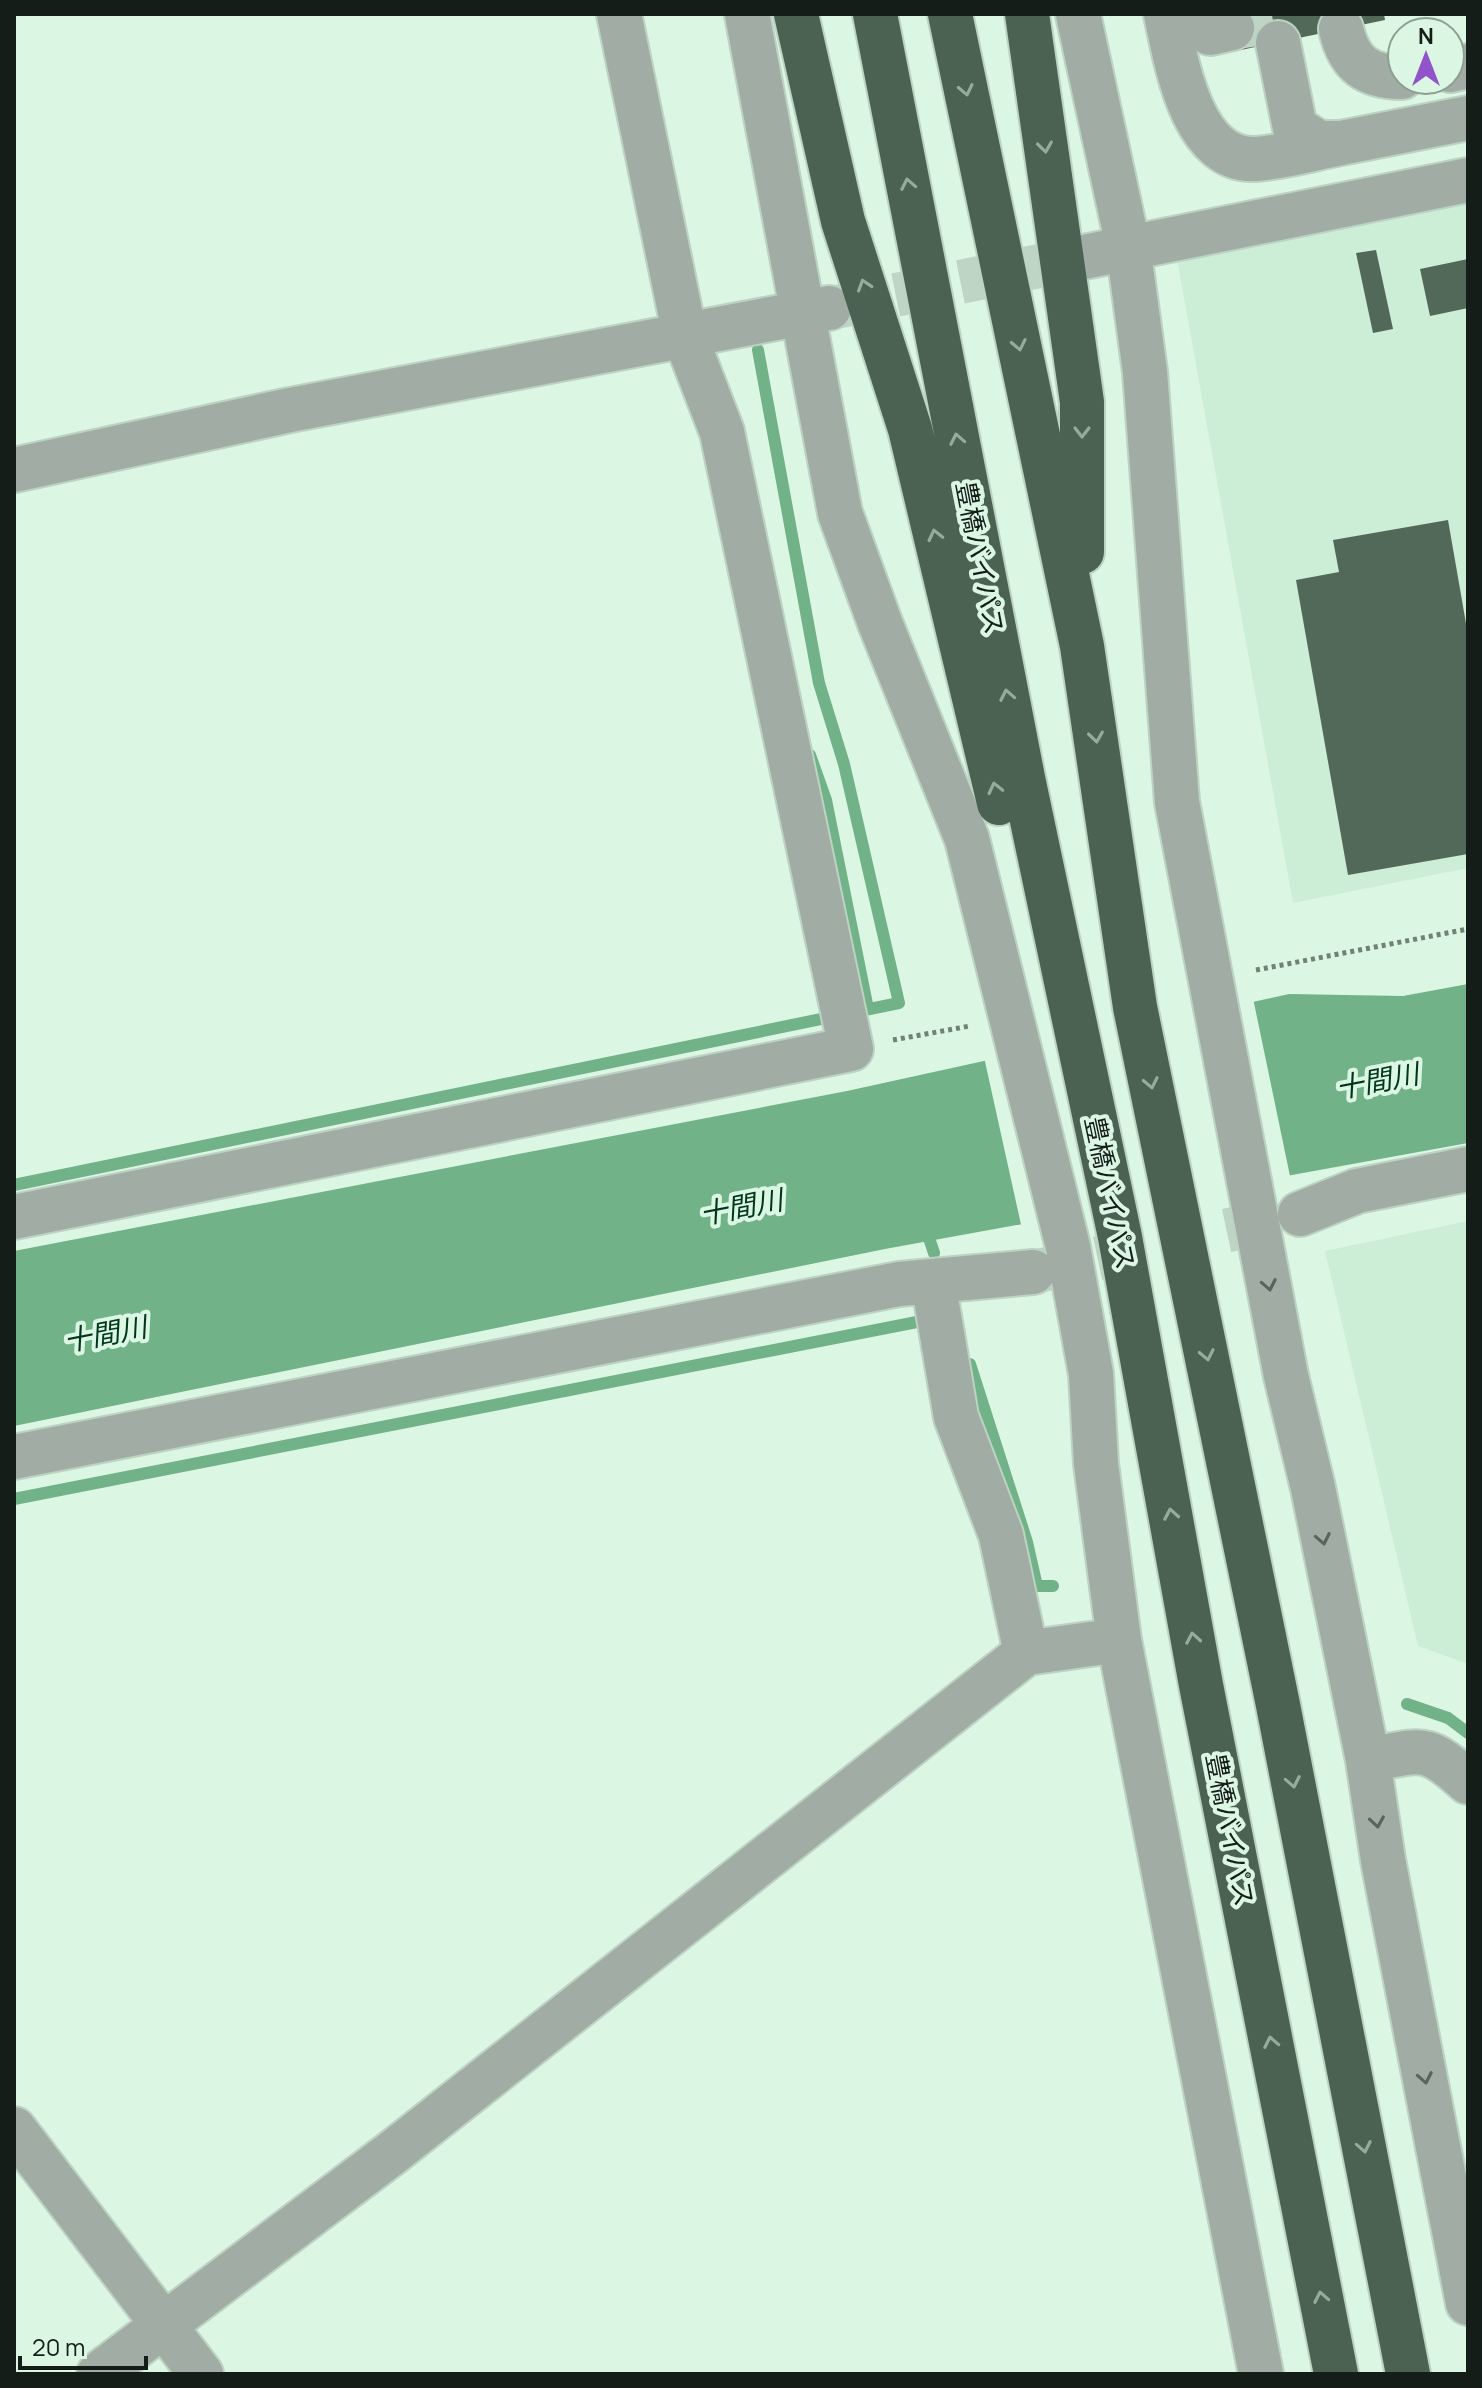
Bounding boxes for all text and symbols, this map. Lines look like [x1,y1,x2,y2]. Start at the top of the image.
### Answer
north arrow [1386,16,1466,96]
text: N [1418,21,1434,51]
one-way arrow [957,83,974,97]
one-way arrow [1036,140,1053,154]
one-way arrow [900,177,917,191]
one-way arrow [857,278,873,292]
one-way arrow [1010,338,1027,351]
one-way arrow [1073,426,1091,439]
one-way arrow [949,433,966,447]
street label: 豊橋バイパス [948,478,1013,638]
one-way arrow [927,528,944,542]
one-way arrow [999,688,1016,701]
one-way arrow [1086,731,1103,744]
one-way arrow [987,781,1004,795]
water label: 十間川 [1332,1053,1425,1107]
one-way arrow [1141,1076,1158,1090]
street label: 豊橋バイパス [1077,1113,1145,1273]
water label: 十間川 [696,1179,789,1233]
one-way arrow [1259,1279,1276,1292]
water label: 十間川 [60,1306,153,1360]
one-way arrow [1197,1348,1214,1361]
one-way arrow [1163,1507,1180,1520]
one-way arrow [1314,1533,1331,1546]
one-way arrow [1185,1631,1202,1644]
street label: 豊橋バイパス [1198,1750,1263,1910]
one-way arrow [1283,1775,1300,1788]
one-way arrow [1368,1815,1385,1829]
one-way arrow [1264,2036,1281,2049]
one-way arrow [1415,2071,1432,2085]
one-way arrow [1355,2140,1372,2153]
one-way arrow [1314,2291,1331,2304]
scale bar [20,2320,146,2370]
text: 20 m [32,2330,85,2363]

